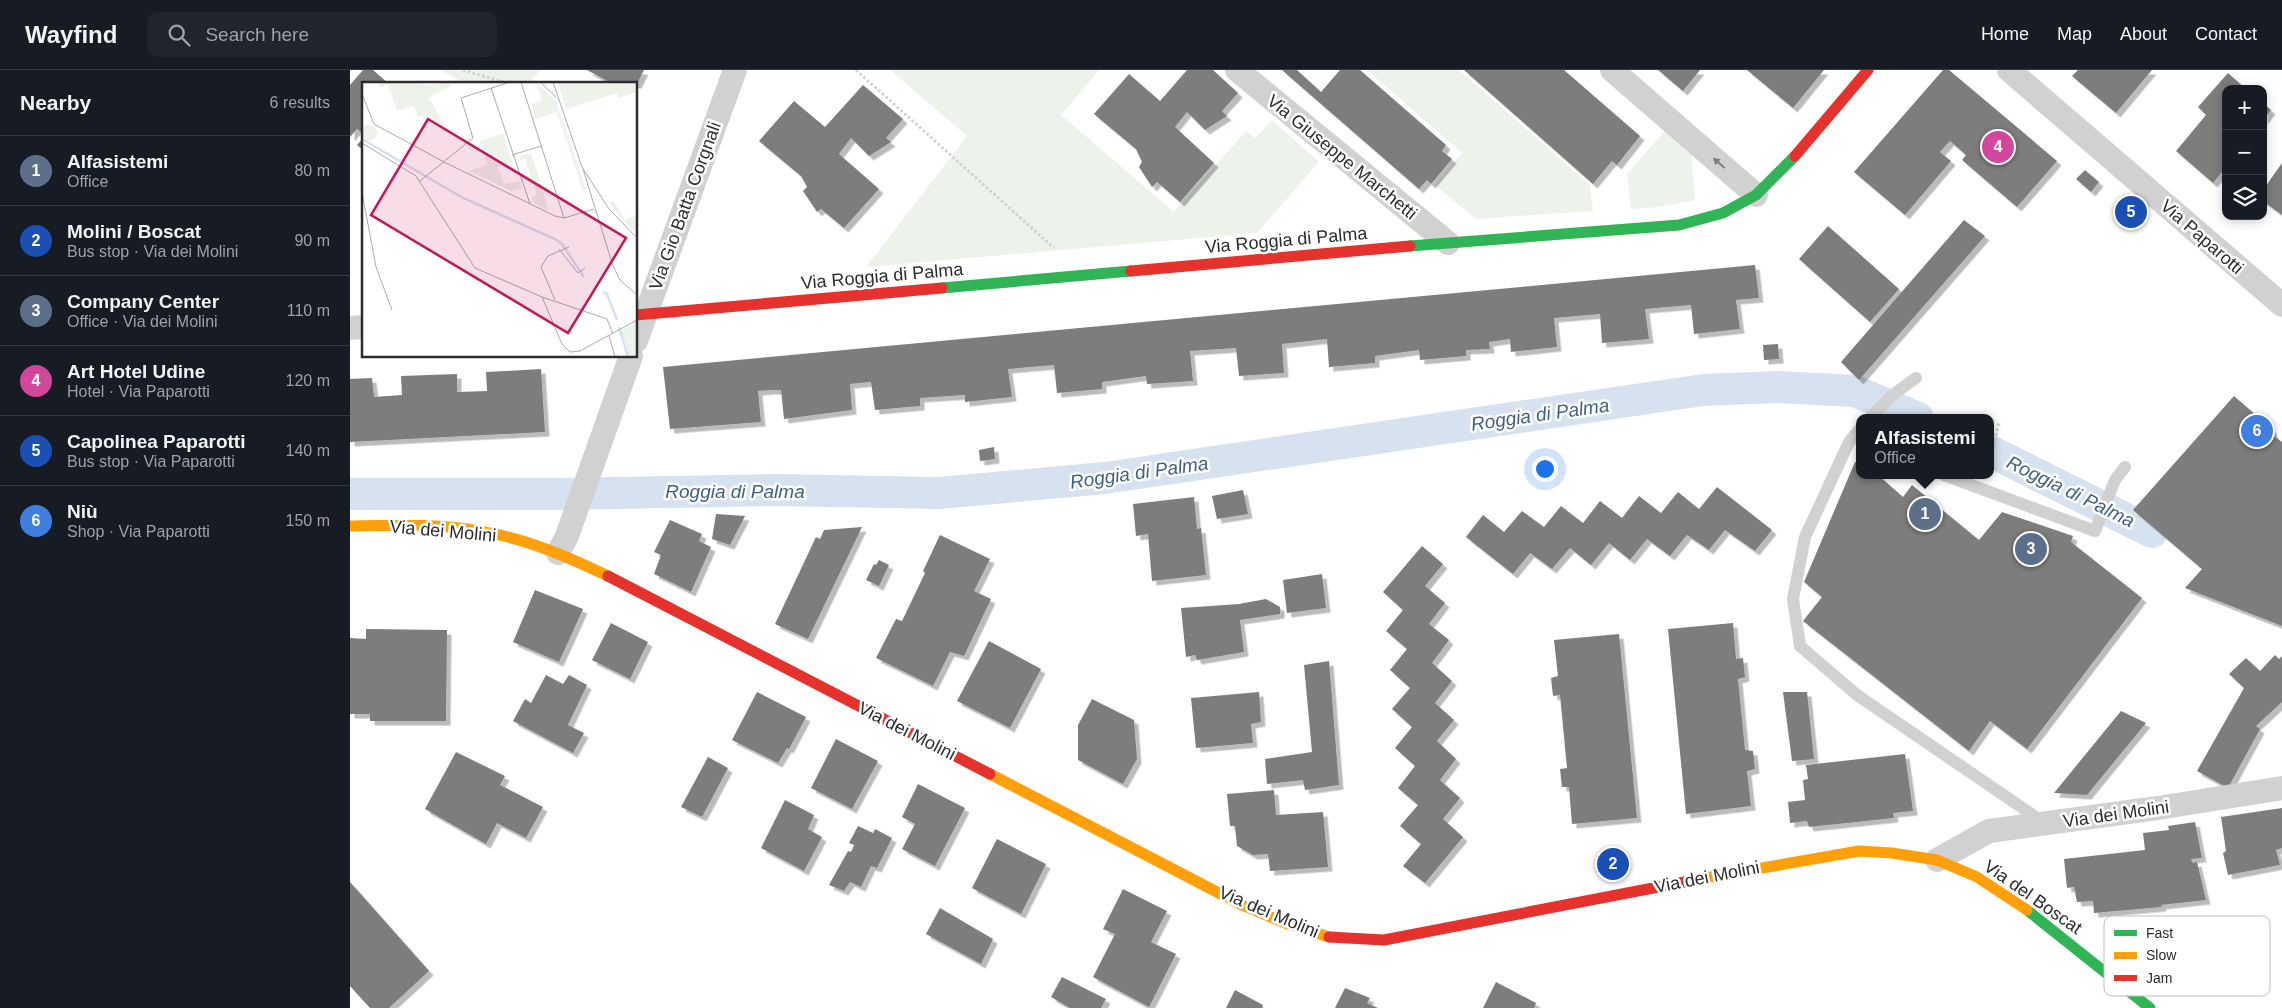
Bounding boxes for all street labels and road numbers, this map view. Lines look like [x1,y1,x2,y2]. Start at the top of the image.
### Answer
street label: Via Giuseppe Marchetti [1263,90,1421,224]
street label: Via Gio Batta Corgnali [645,119,725,293]
street label: Via Paparotti [2157,196,2247,278]
street label: Via Roggia di Palma [1204,223,1369,257]
street label: Via Roggia di Palma [800,259,965,293]
street label: Via dei Molini [389,516,497,546]
street label: Via dei Molini [855,698,959,764]
street label: Via dei Molini [2062,797,2170,831]
street label: Via del Boscat [1980,856,2086,938]
street label: Via dei Molini [1653,857,1761,897]
street label: Via dei Molini [1216,882,1322,942]

